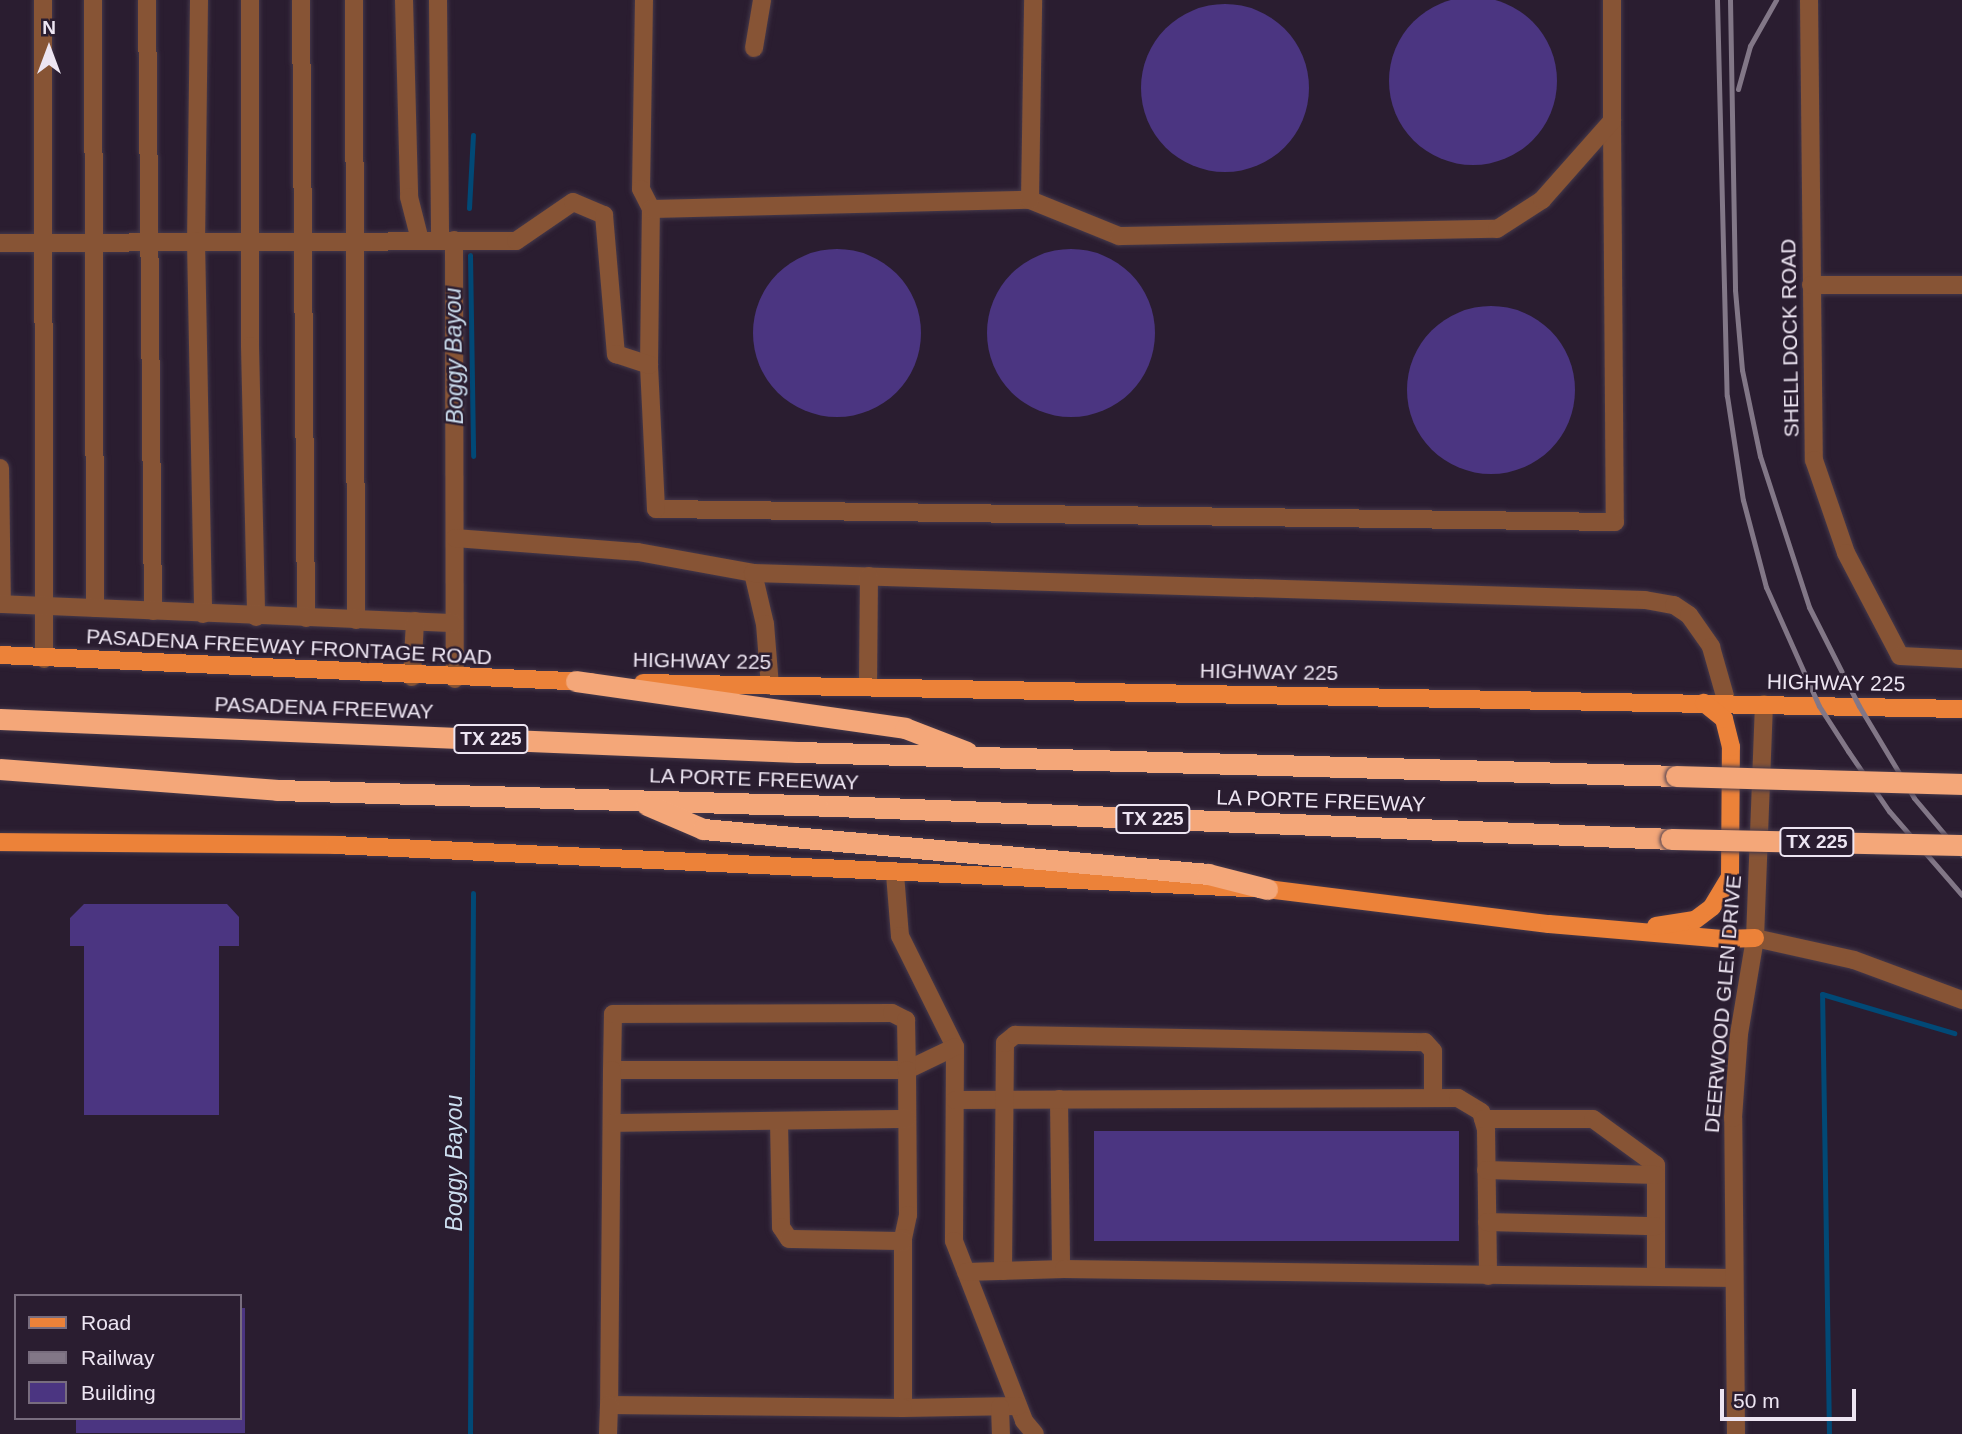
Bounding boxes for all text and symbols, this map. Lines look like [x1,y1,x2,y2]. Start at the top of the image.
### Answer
north arrow [14,14,84,84]
text: N [42,17,56,38]
street label: SHELL DOCK ROAD [1776,238,1804,438]
water label: Boggy Bayou [439,287,469,425]
street label: PASADENA FREEWAY FRONTAGE ROAD [85,624,493,670]
street label: HIGHWAY 225 [632,647,772,675]
street label: HIGHWAY 225 [1199,658,1339,686]
street label: HIGHWAY 225 [1766,669,1906,697]
street label: PASADENA FREEWAY [214,692,434,724]
road number: TX 225 [452,724,530,754]
street label: LA PORTE FREEWAY [648,763,860,795]
street label: LA PORTE FREEWAY [1215,785,1427,817]
road number: TX 225 [1114,804,1192,834]
road number: TX 225 [1778,827,1856,858]
street label: DEERWOOD GLEN DRIVE [1699,874,1747,1134]
water label: Boggy Bayou [440,1095,468,1231]
legend [14,1294,242,1420]
text: Road [81,1311,131,1334]
text: Railway [81,1346,155,1369]
scale bar [1724,1374,1860,1418]
text: Building [81,1381,156,1404]
text: 50 m [1733,1389,1780,1412]

